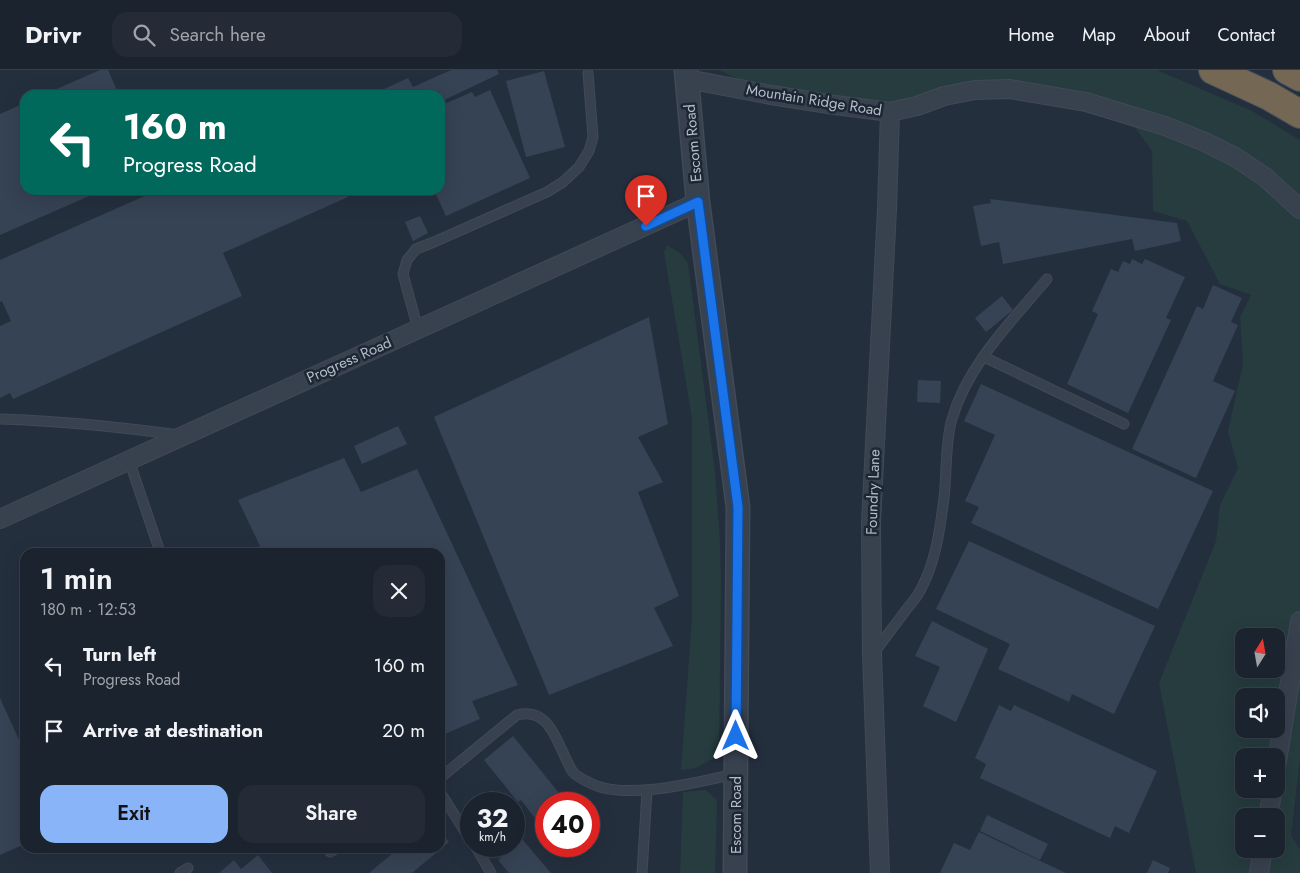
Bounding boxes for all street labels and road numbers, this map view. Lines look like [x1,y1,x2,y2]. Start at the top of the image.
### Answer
street label: Mountain Ridge Road [745,78,883,122]
street label: Escom Road [679,103,707,183]
street label: Progress Road [303,331,395,389]
street label: Foundry Lane [861,448,885,535]
street label: Escom Road [725,776,747,854]

